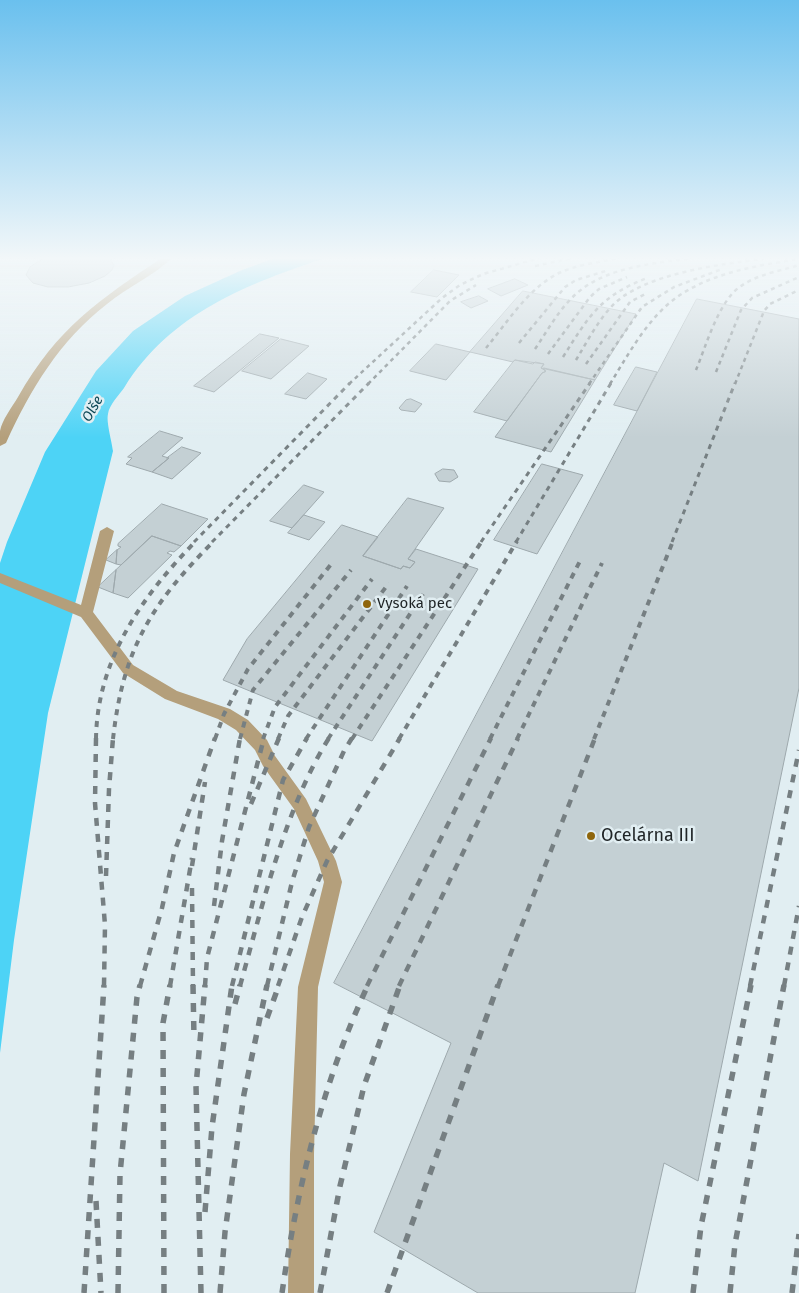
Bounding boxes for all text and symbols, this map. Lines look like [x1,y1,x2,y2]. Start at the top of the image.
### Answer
water label: Olše [79,393,107,425]
place label: Vysoká pec [377,595,452,613]
marker: Vysoká pec [361,598,373,610]
place label: Ocelárna III [601,825,694,847]
marker: Ocelárna III [585,830,597,842]

